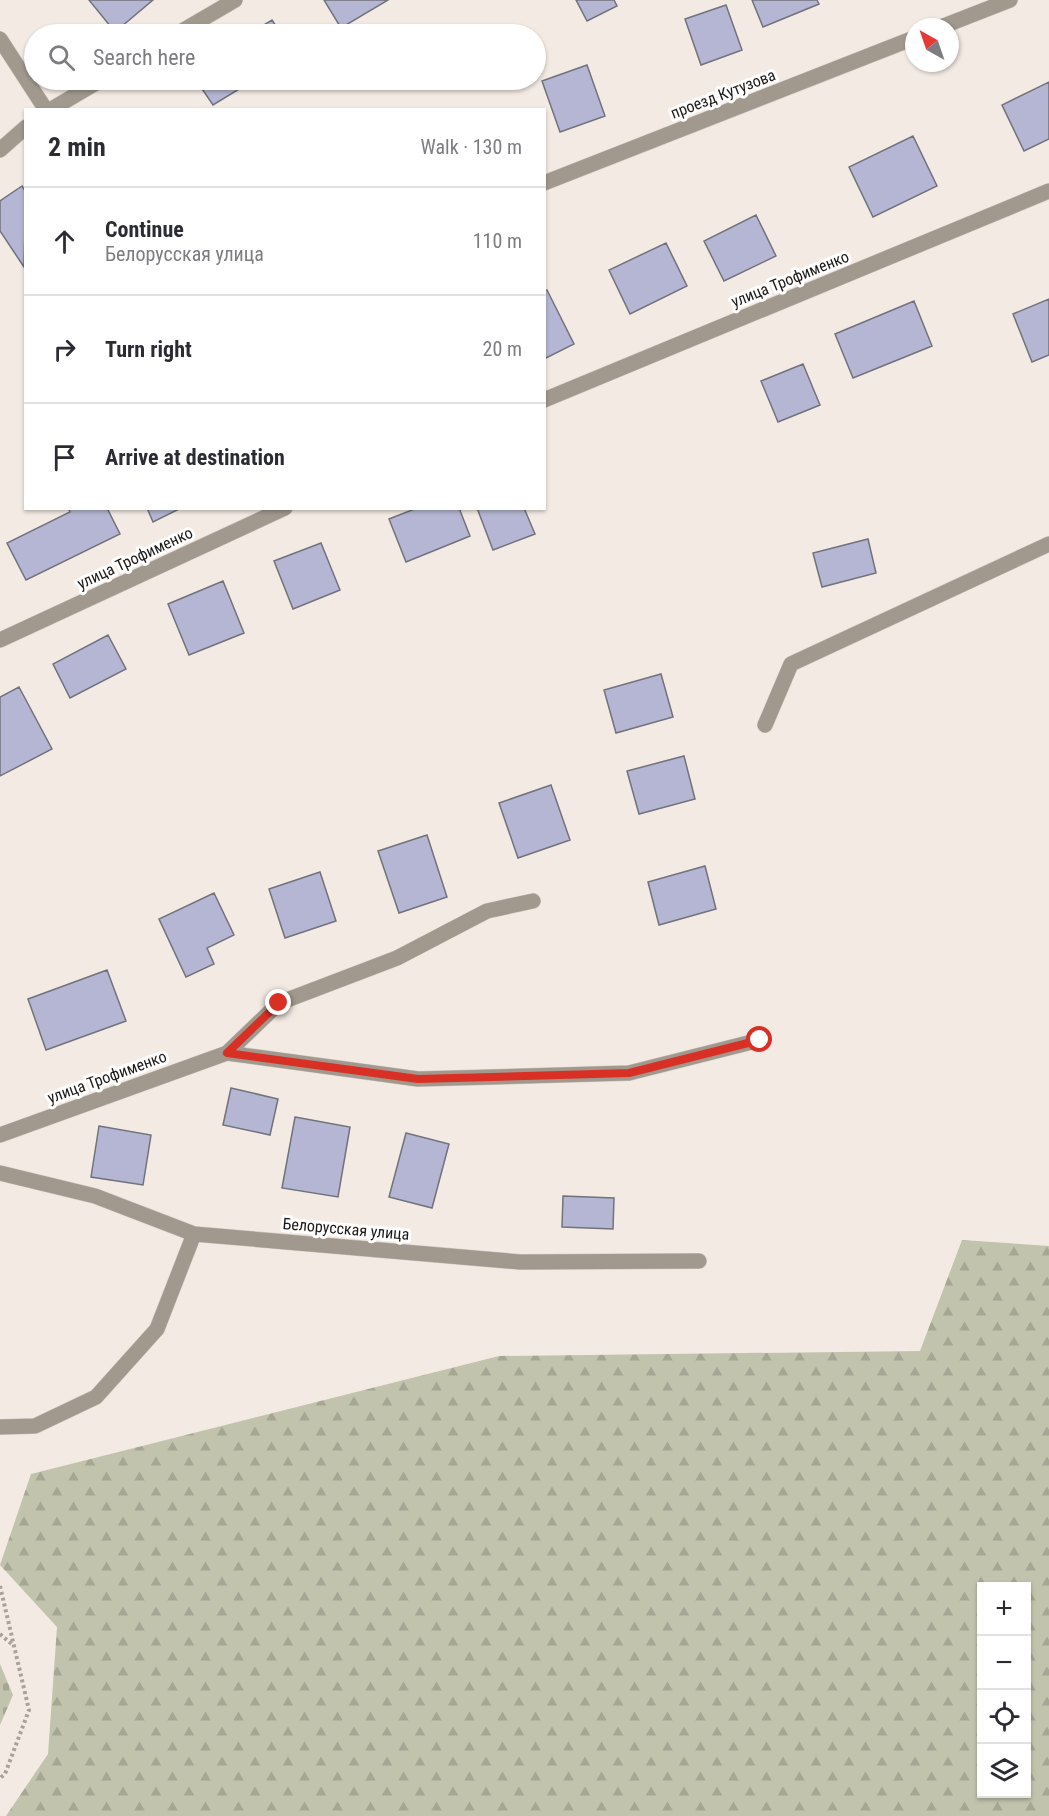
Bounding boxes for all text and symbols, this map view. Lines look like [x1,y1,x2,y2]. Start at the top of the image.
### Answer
north arrow [905,18,959,72]
search box [24,24,546,90]
icon: search [45,41,78,74]
text: Search here [93,45,195,70]
street label: проезд Кутузова [668,65,778,123]
text: 2 min [48,132,106,162]
text: Walk · 130 m [421,135,522,159]
text: Continue [105,217,184,242]
icon: ahead [48,225,81,258]
text: 110 m [473,229,522,253]
text: Белорусская улица [105,242,264,266]
street label: улица Трофименко [728,247,852,311]
icon: right [48,333,81,366]
text: Turn right [105,337,192,362]
text: 20 m [483,337,522,361]
icon: arrive [48,441,81,474]
text: Arrive at destination [105,445,285,470]
street label: улица Трофименко [74,523,196,593]
route end [265,989,291,1015]
route start [746,1026,772,1052]
street label: улица Трофименко [45,1047,169,1107]
street label: Белорусская улица [282,1214,410,1244]
map controls [977,1582,1031,1798]
button: + [977,1582,1031,1636]
button: − [977,1636,1031,1690]
button: locate [977,1690,1031,1744]
button: layers [977,1744,1031,1798]

